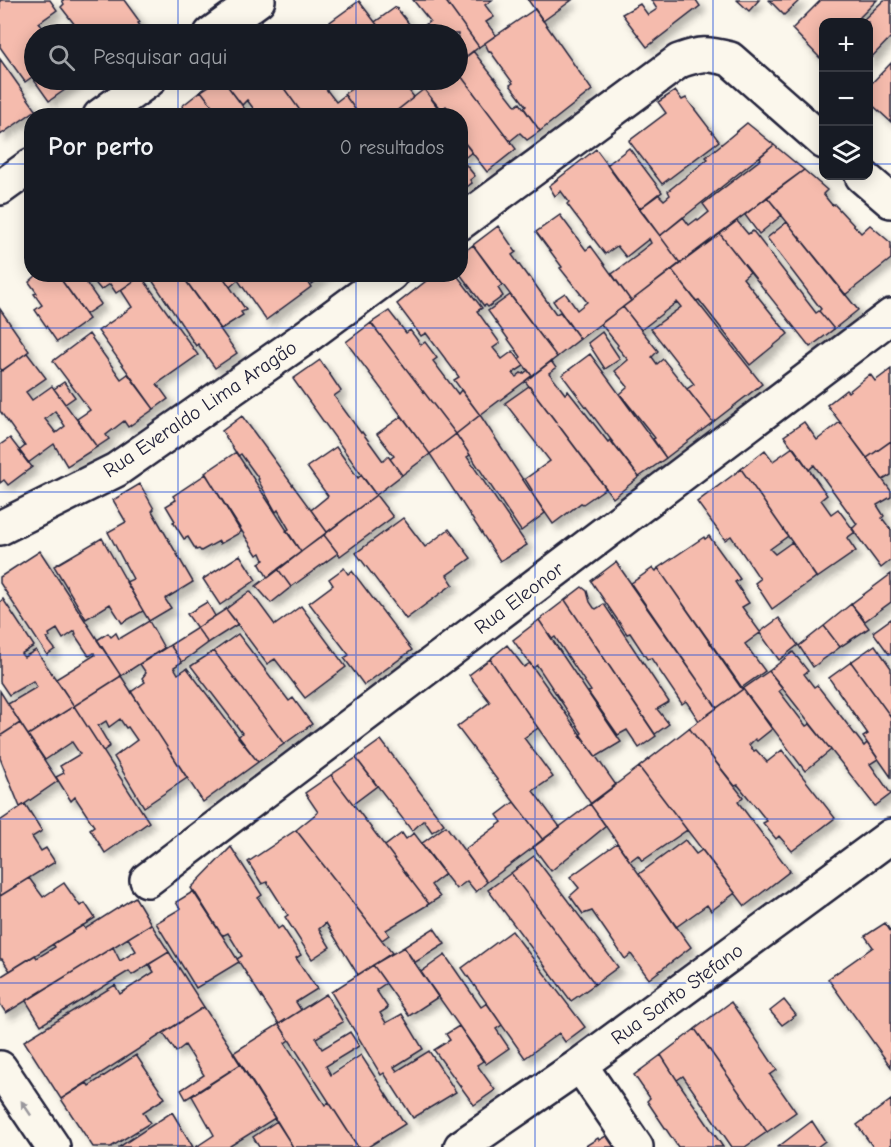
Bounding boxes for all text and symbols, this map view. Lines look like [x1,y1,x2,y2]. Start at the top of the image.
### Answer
map controls [819,18,873,180]
button: + [819,18,873,72]
search box [24,24,468,90]
icon: search [45,41,78,74]
text: Pesquisar aqui [93,44,228,70]
button: − [819,72,873,126]
button: layers [819,126,873,180]
text: Por perto [48,132,154,162]
text: 0 resultados [340,136,444,159]
street label: Rua Everaldo Lima Aragão [99,336,301,482]
street label: Rua Eleonor [470,557,568,639]
street label: Rua Santo Stefano [607,938,747,1050]
one-way arrow [21,1099,32,1116]

